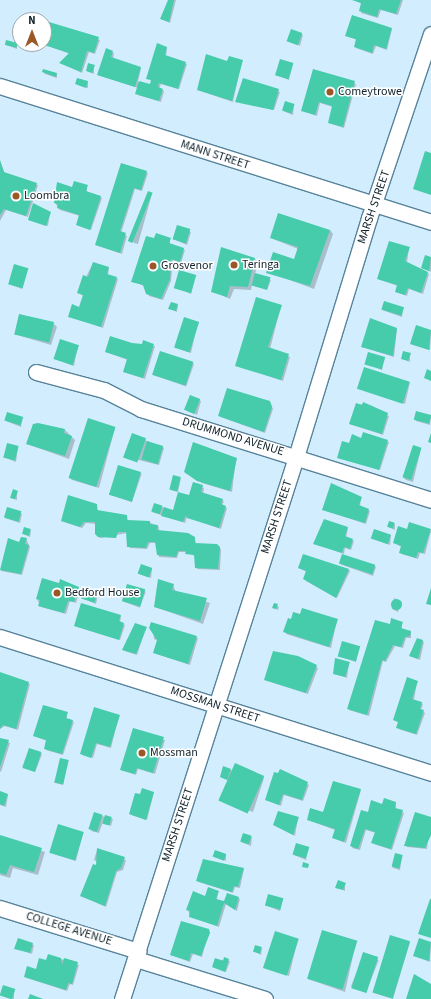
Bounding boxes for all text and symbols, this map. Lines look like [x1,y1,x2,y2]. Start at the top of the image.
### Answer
north arrow [12,12,52,52]
text: N [28,13,36,28]
place label: Comeytrowe [338,85,402,99]
marker: Comeytrowe [325,87,335,97]
street label: MANN STREET [179,137,251,173]
street label: MARSH STREET [355,168,393,246]
place label: Loombra [24,189,69,203]
marker: Loombra [11,191,21,201]
place label: Teringa [242,258,279,272]
place label: Grosvenor [161,259,213,273]
marker: Teringa [229,260,239,270]
marker: Grosvenor [148,261,158,271]
street label: DRUMMOND AVENUE [180,415,286,459]
street label: MARSH STREET [258,478,296,556]
place label: Bedford House [65,586,139,600]
marker: Bedford House [52,588,62,598]
street label: MOSSMAN STREET [168,684,262,726]
place label: Mossman [150,746,198,760]
marker: Mossman [137,748,147,758]
street label: MARSH STREET [159,786,197,864]
street label: COLLEGE AVENUE [24,909,114,949]

